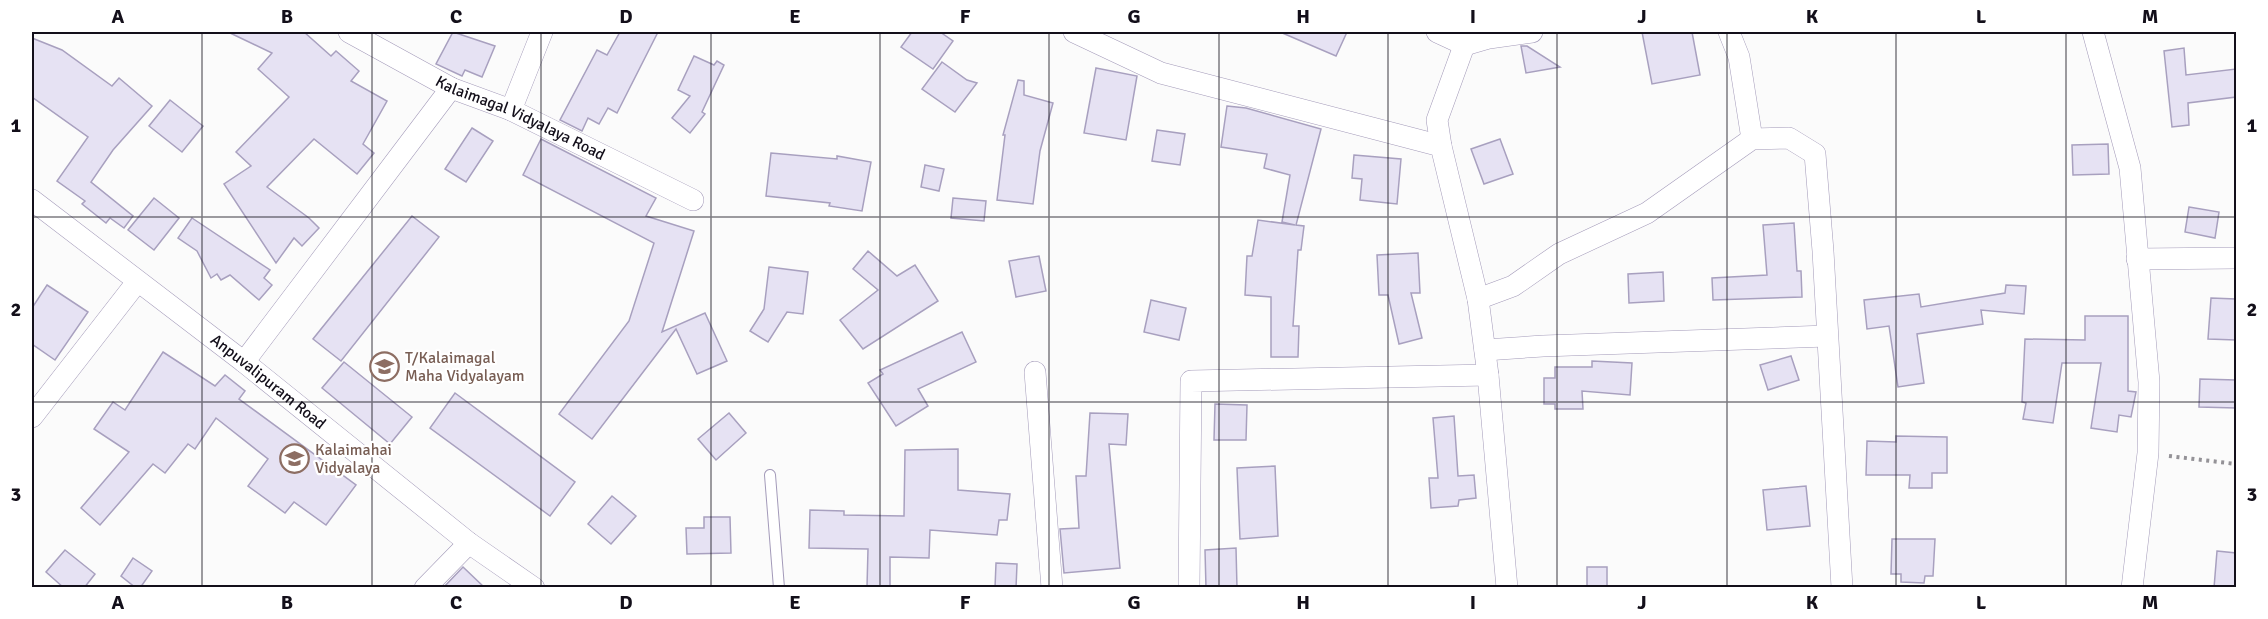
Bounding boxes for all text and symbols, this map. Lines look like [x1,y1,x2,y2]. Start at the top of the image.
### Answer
text: A [112,4,125,29]
text: B [281,4,293,29]
text: C [450,4,462,29]
text: D [619,4,633,29]
text: E [789,4,801,29]
text: F [960,4,971,29]
text: G [1127,4,1141,29]
text: H [1296,4,1310,29]
text: I [1470,4,1476,29]
text: J [1637,4,1647,29]
text: K [1806,4,1819,29]
text: L [1976,4,1987,29]
text: M [2142,4,2158,29]
street label: Kalaimagal Vidyalaya Road [432,71,608,165]
text: 1 [11,113,22,138]
text: 1 [2247,113,2258,138]
text: 2 [11,297,21,322]
text: 2 [2247,297,2257,322]
street label: Anpuvalipuram Road [206,330,330,434]
place label: T/Kalaimagal Maha Vidyalayam [405,348,525,386]
school or university icon: T/Kalaimagal Maha Vidyalayam [368,351,400,383]
place label: Kalaimahai Vidyalaya [315,440,392,478]
school or university icon: Kalaimahai Vidyalaya [278,443,310,475]
text: 3 [11,482,21,507]
text: 3 [2247,482,2257,507]
text: A [112,590,125,615]
text: B [281,590,293,615]
text: C [450,590,462,615]
text: D [619,590,633,615]
text: E [789,590,801,615]
text: F [960,590,971,615]
text: G [1127,590,1141,615]
text: H [1296,590,1310,615]
text: I [1470,590,1476,615]
text: J [1637,590,1647,615]
text: K [1806,590,1819,615]
text: L [1976,590,1987,615]
text: M [2142,590,2158,615]

